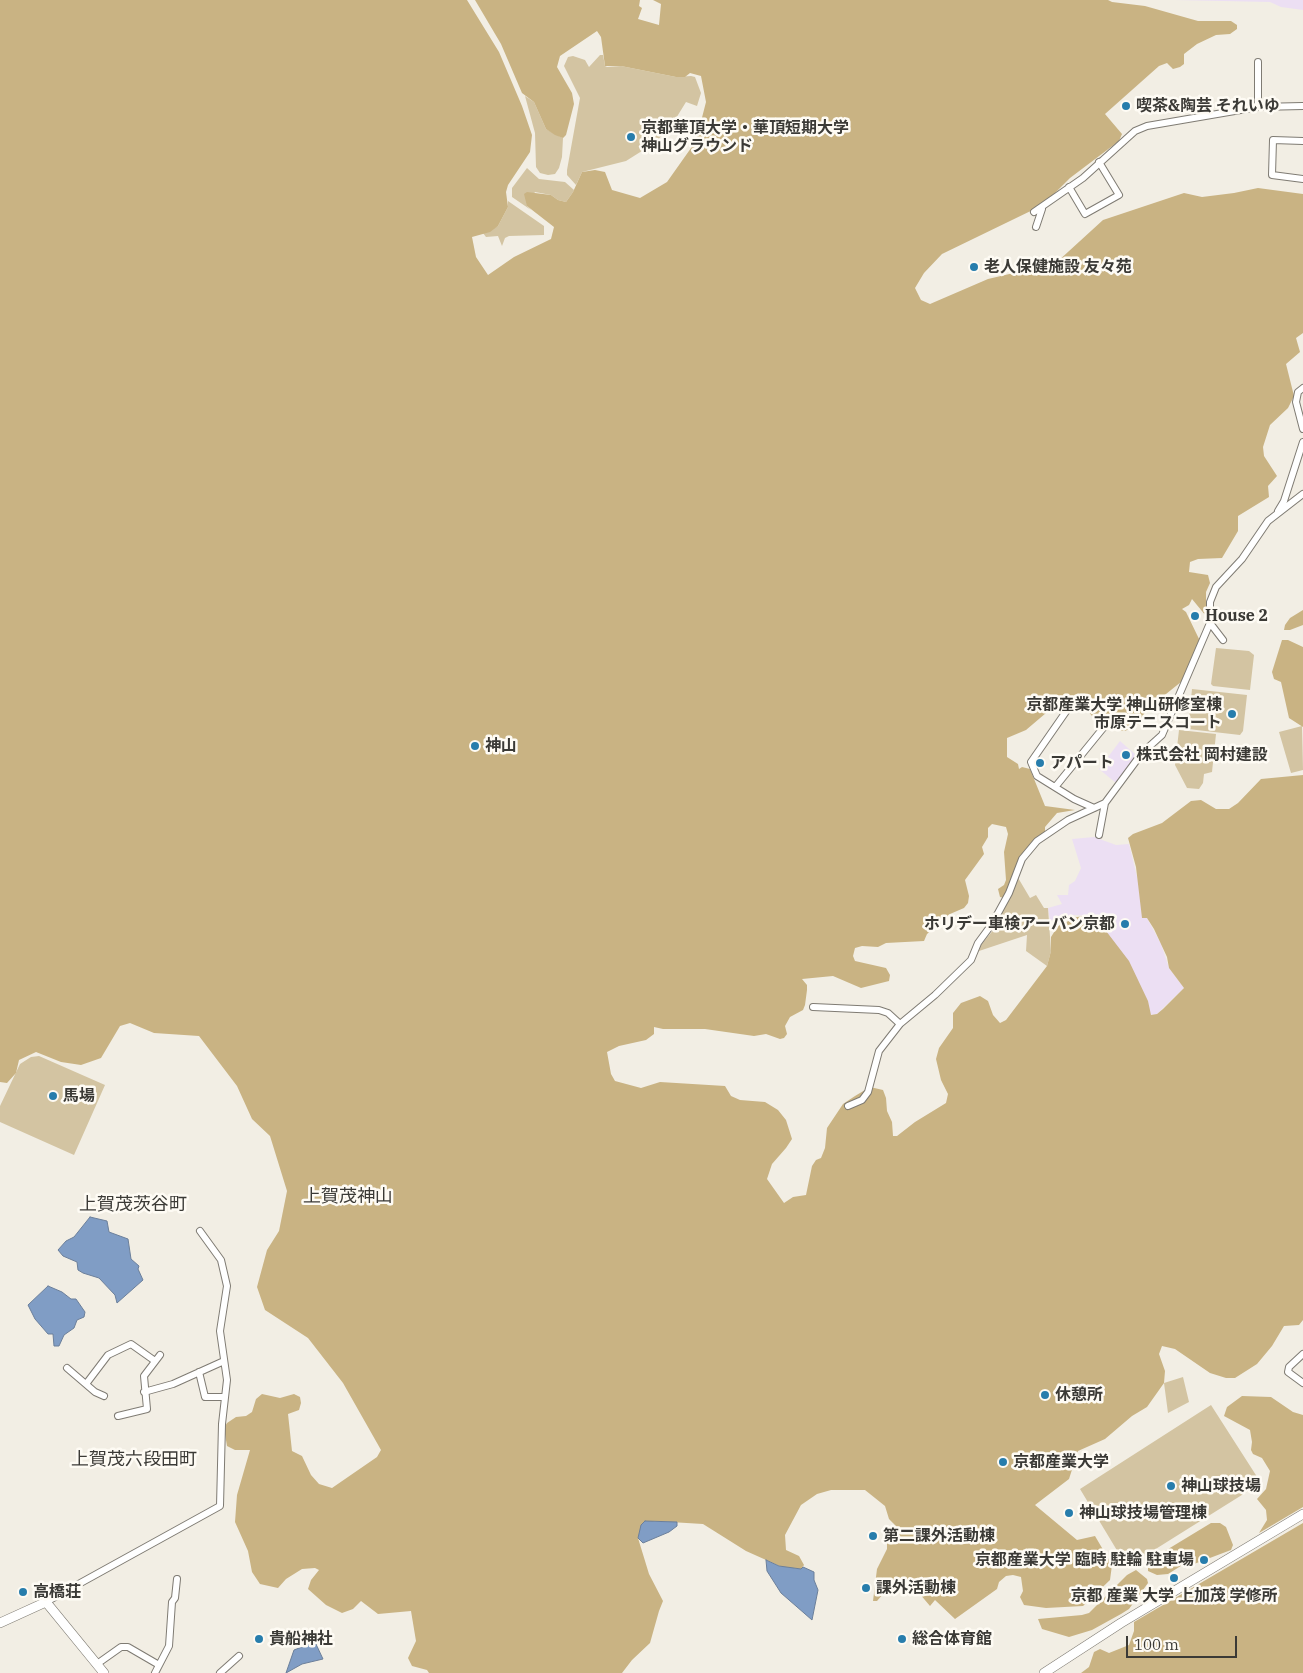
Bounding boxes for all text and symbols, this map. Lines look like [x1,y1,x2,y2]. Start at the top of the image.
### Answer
place label: 喫茶&陶芸 それいゆ [1136,96,1280,116]
marker: 喫茶&陶芸 それいゆ [1120,100,1132,112]
place label: 京都華頂大学・華頂短期大学 神山グラウンド [641,118,849,156]
marker: 京都華頂大学・華頂短期大学 神山グラウンド [625,131,637,143]
place label: 老人保健施設 友々苑 [984,257,1132,277]
marker: 老人保健施設 友々苑 [968,261,980,273]
place label: House 2 [1205,606,1268,626]
marker: House 2 [1189,610,1201,622]
place label: 京都産業大学 神山研修室棟 市原テニスコート [1026,695,1222,733]
marker: 京都産業大学 神山研修室棟 市原テニスコート [1226,708,1238,720]
place label: 神山 [485,736,517,756]
marker: 神山 [469,740,481,752]
place label: 株式会社 岡村建設 [1136,745,1268,765]
marker: 株式会社 岡村建設 [1120,749,1132,761]
place label: アパート [1050,753,1114,773]
marker: アパート [1034,757,1046,769]
place label: ホリデー車検アーバン京都 [924,914,1115,934]
marker: ホリデー車検アーバン京都 [1119,918,1131,930]
place label: 馬場 [63,1086,95,1106]
marker: 馬場 [47,1090,59,1102]
district label: 上賀茂神山 [303,1186,393,1208]
district label: 上賀茂茨谷町 [79,1194,187,1216]
place label: 休憩所 [1055,1385,1103,1405]
marker: 休憩所 [1039,1389,1051,1401]
district label: 上賀茂六段田町 [71,1449,197,1471]
place label: 京都産業大学 [1013,1452,1109,1472]
marker: 京都産業大学 [997,1456,1009,1468]
place label: 神山球技場 [1181,1476,1261,1496]
marker: 神山球技場 [1165,1480,1177,1492]
place label: 神山球技場管理棟 [1079,1503,1207,1523]
marker: 神山球技場管理棟 [1063,1507,1075,1519]
place label: 第二課外活動棟 [883,1526,995,1546]
marker: 第二課外活動棟 [867,1530,879,1542]
place label: 京都産業大学 臨時 駐輪 駐車場 [975,1550,1194,1570]
marker: 京都産業大学 臨時 駐輪 駐車場 [1198,1554,1210,1566]
marker: 京都 産業 大学 上加茂 学修所 [1168,1572,1180,1584]
place label: 課外活動棟 [876,1578,956,1598]
place label: 高橋荘 [33,1582,81,1602]
marker: 課外活動棟 [860,1582,872,1594]
marker: 高橋荘 [17,1586,29,1598]
place label: 京都 産業 大学 上加茂 学修所 [1071,1586,1277,1606]
scale bar [1128,1626,1239,1658]
place label: 貴船神社 [269,1629,333,1649]
place label: 総合体育館 [912,1629,992,1649]
marker: 貴船神社 [253,1633,265,1645]
marker: 総合体育館 [896,1633,908,1645]
text: 100 m [1134,1635,1179,1654]

